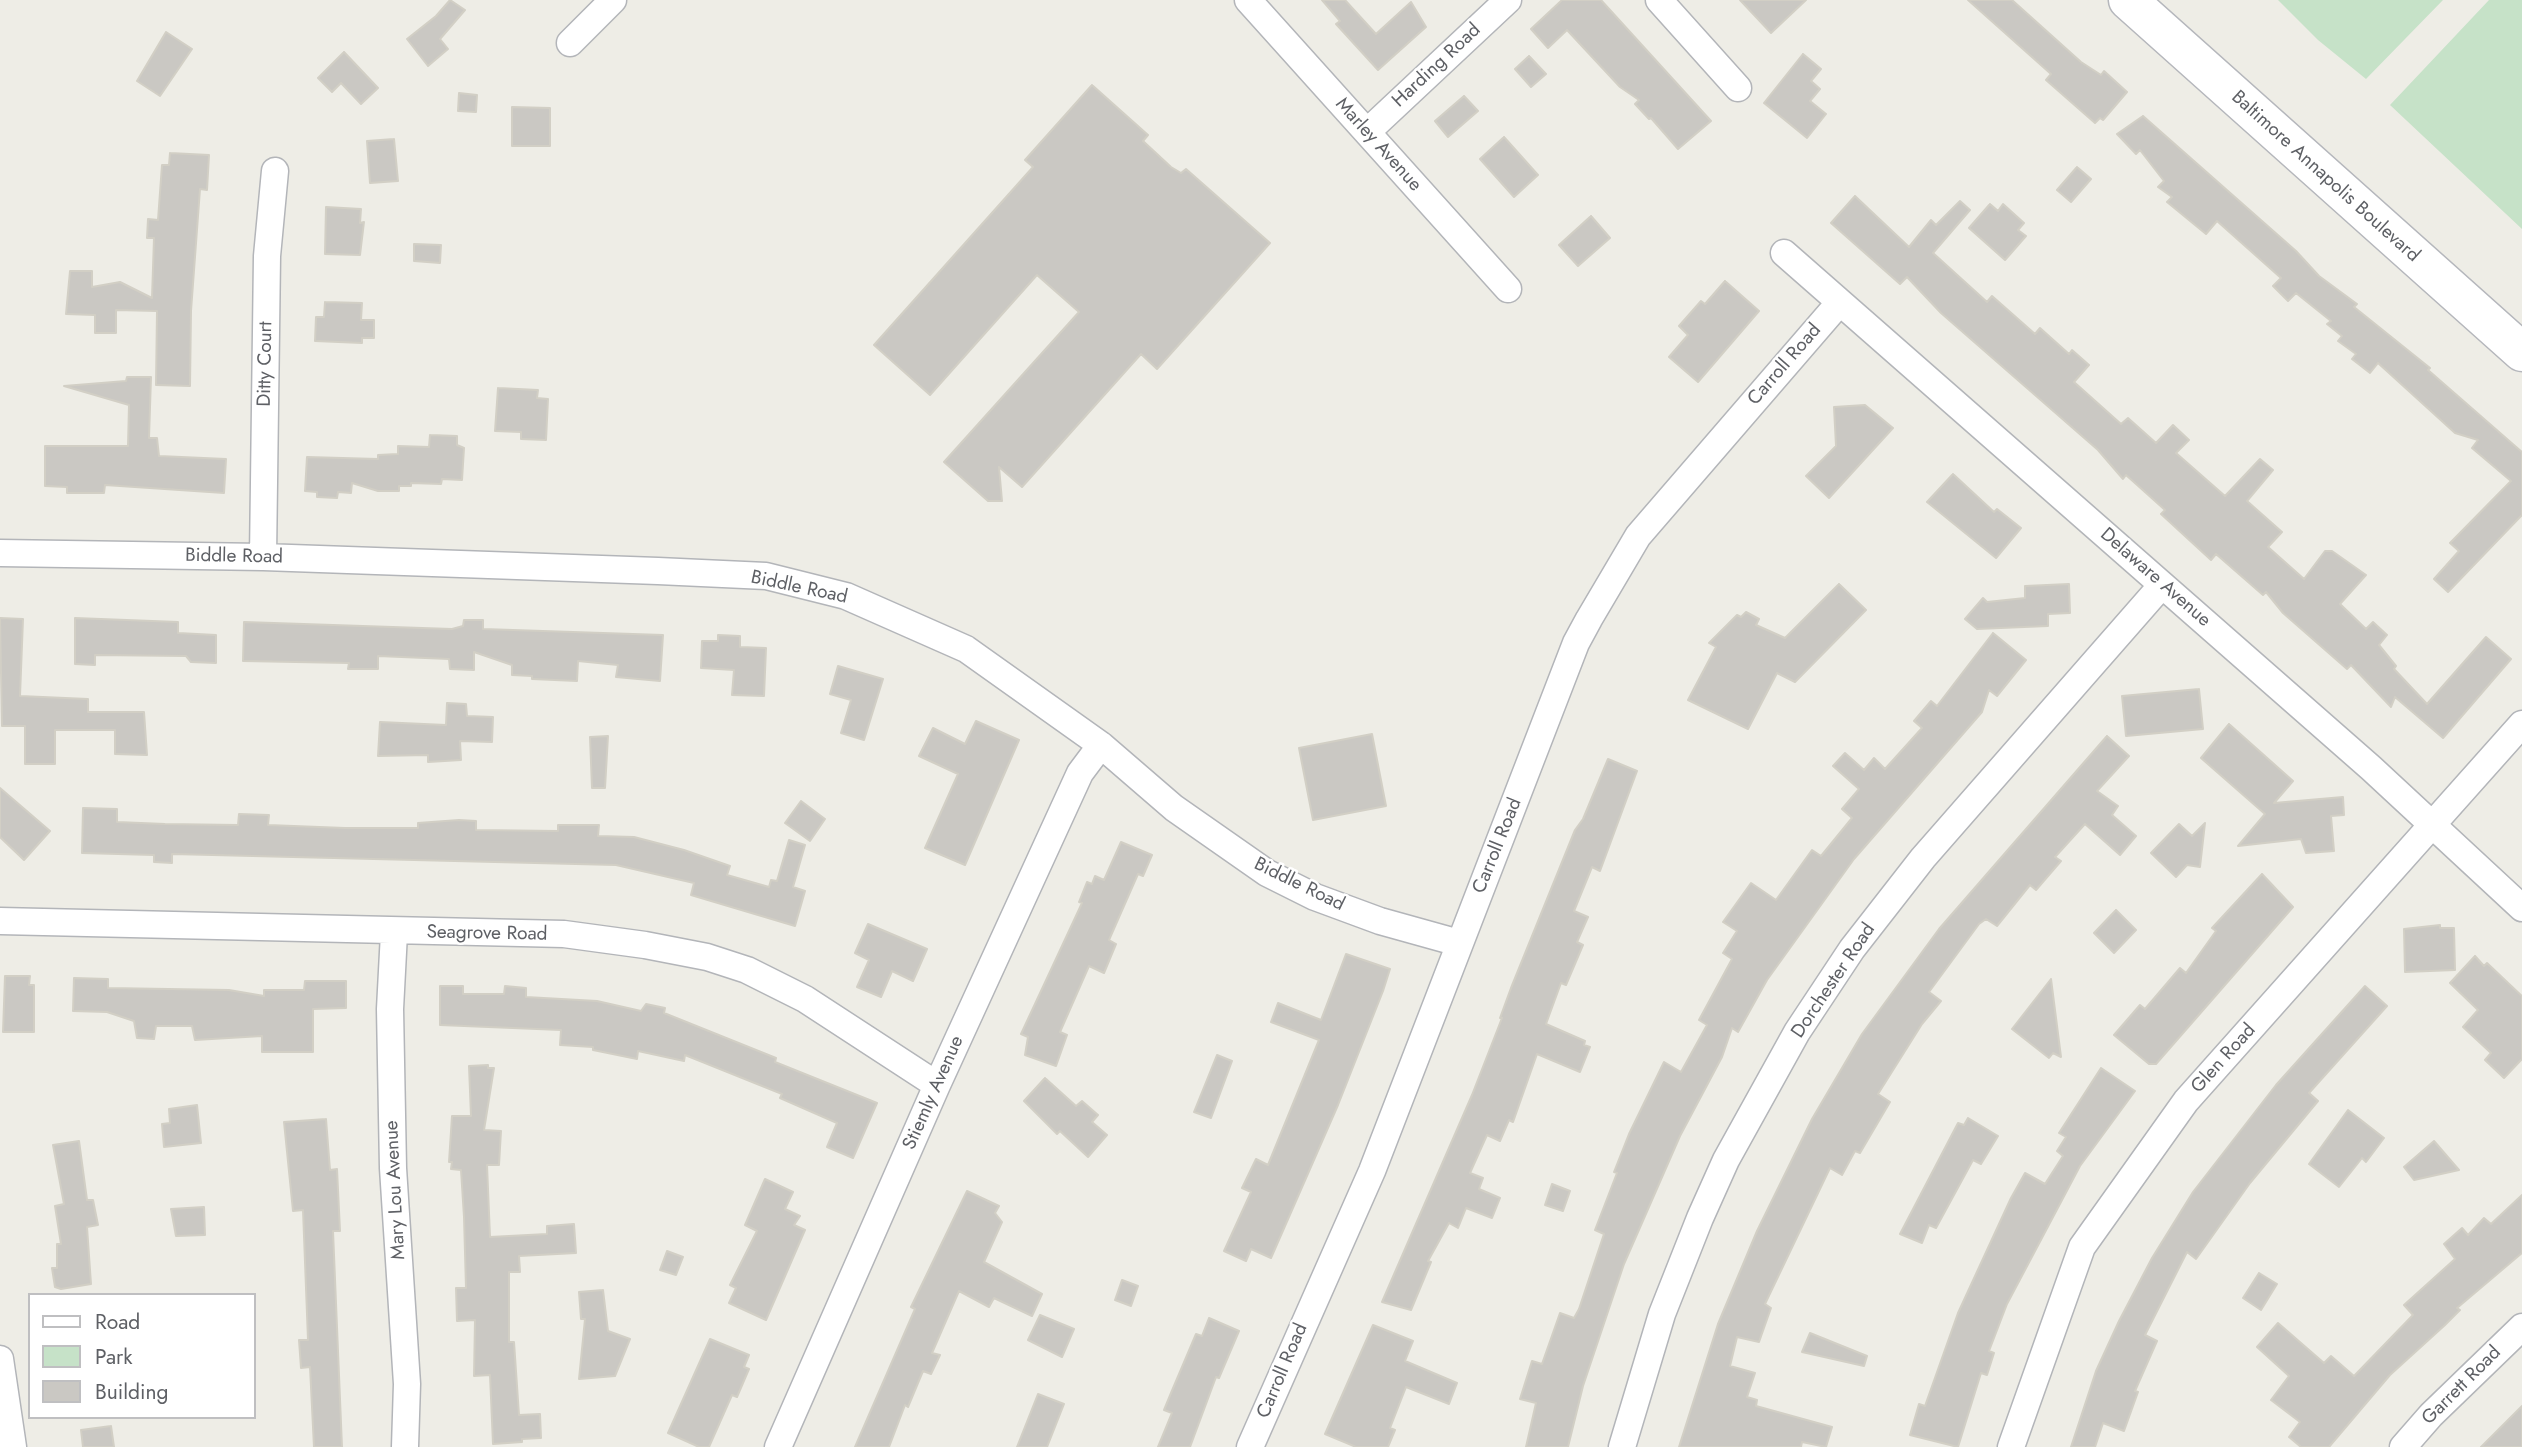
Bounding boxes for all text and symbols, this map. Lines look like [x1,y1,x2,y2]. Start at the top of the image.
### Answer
street label: Harding Road [1388,19,1486,113]
street label: Baltimore Annapolis Boulevard [2226,86,2424,268]
street label: Marley Avenue [1330,93,1426,197]
street label: Carroll Road [1743,320,1827,410]
street label: Ditty Court [254,321,278,407]
street label: Delaware Avenue [2095,524,2215,632]
street label: Biddle Road [185,545,283,569]
street label: Biddle Road [749,567,849,609]
street label: Carroll Road [1469,795,1527,897]
street label: Biddle Road [1250,853,1348,917]
street label: Dorchester Road [1787,919,1881,1043]
street label: Seagrove Road [426,922,548,946]
street label: Glen Road [2187,1020,2261,1098]
street label: Stiemly Avenue [899,1033,969,1153]
street label: Mary Lou Avenue [381,1120,411,1260]
legend [28,1293,256,1419]
text: Road [95,1307,140,1337]
street label: Carroll Road [1253,1320,1313,1422]
text: Park [95,1342,132,1372]
street label: Garrett Road [2418,1342,2506,1430]
text: Building [95,1377,168,1407]

